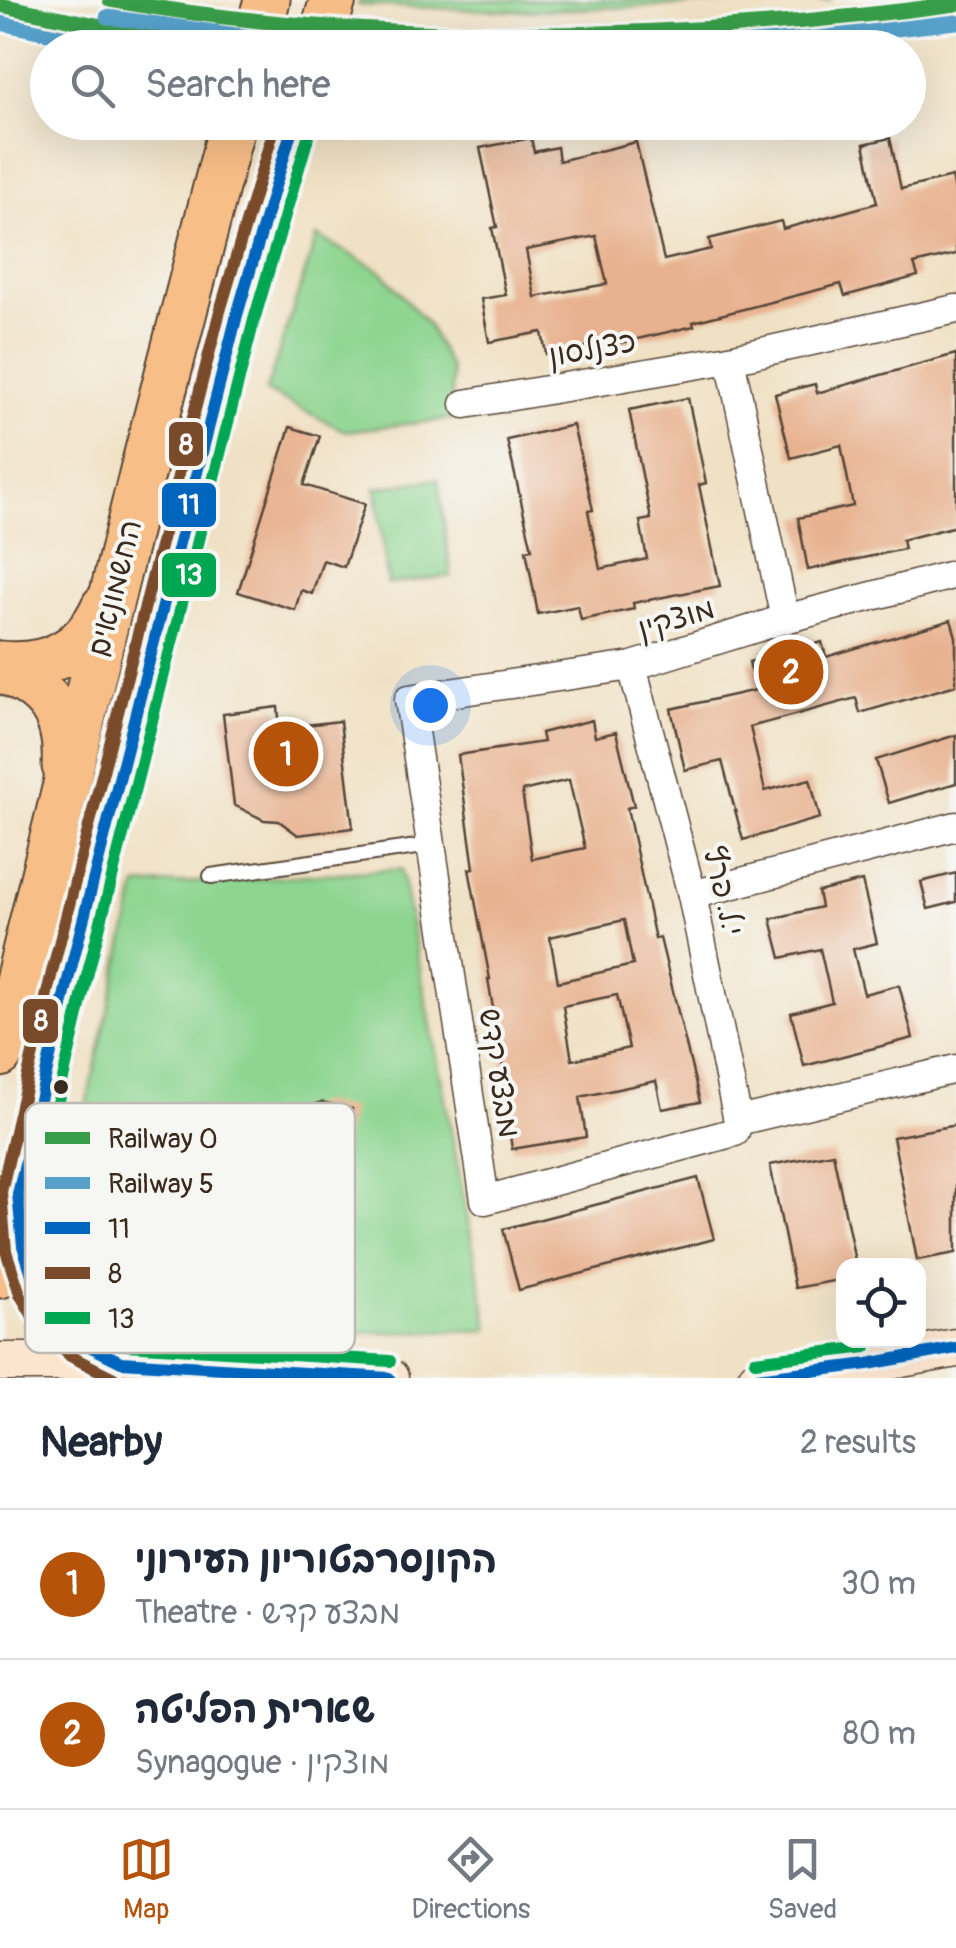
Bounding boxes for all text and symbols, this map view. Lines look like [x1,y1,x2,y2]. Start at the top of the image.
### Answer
search box [30,30,926,140]
icon: search [65,58,120,113]
text: Search here [145,61,331,109]
street label: כצנלסון [545,323,639,375]
line badge: 8 [167,420,205,468]
text: 8 [179,428,193,463]
line badge: 11 [160,481,218,529]
text: 11 [178,488,200,523]
street label: החשמונאים [80,516,150,660]
line badge: 13 [160,551,218,599]
text: 13 [176,558,202,593]
street label: מוצקין [633,590,719,648]
pin: 2 [758,634,824,710]
your location [405,680,456,731]
pin: 1 [254,716,318,792]
street label: י.ל. פרץ [695,843,751,939]
line badge: 8 [21,997,60,1045]
text: 8 [34,1004,48,1039]
street label: מבצע קדש [471,1006,527,1140]
unlabelled marker [51,1077,71,1097]
legend [25,1103,355,1353]
text: Railway 0 [108,1122,218,1157]
text: Railway 5 [108,1167,214,1202]
text: 11 [108,1212,130,1247]
text: 8 [108,1257,122,1292]
map controls [836,1258,926,1348]
button: locate [836,1258,926,1348]
text: 13 [108,1302,135,1337]
text: Nearby [40,1417,162,1469]
text: 2 results [800,1423,916,1463]
text: הקונסרבטוריון העירוני [135,1536,497,1584]
text: 1 [66,1564,79,1604]
text: 30 m [841,1564,916,1604]
text: Theatre · מבצע קדש [135,1593,401,1633]
text: שארית הפליטה [135,1686,375,1734]
text: 2 [64,1714,81,1754]
text: 80 m [843,1714,916,1754]
text: Synagogue · מוצקין [135,1743,389,1783]
tab: Map [119,1832,174,1927]
tab: Directions [411,1832,530,1927]
tab: Saved [768,1832,837,1927]

